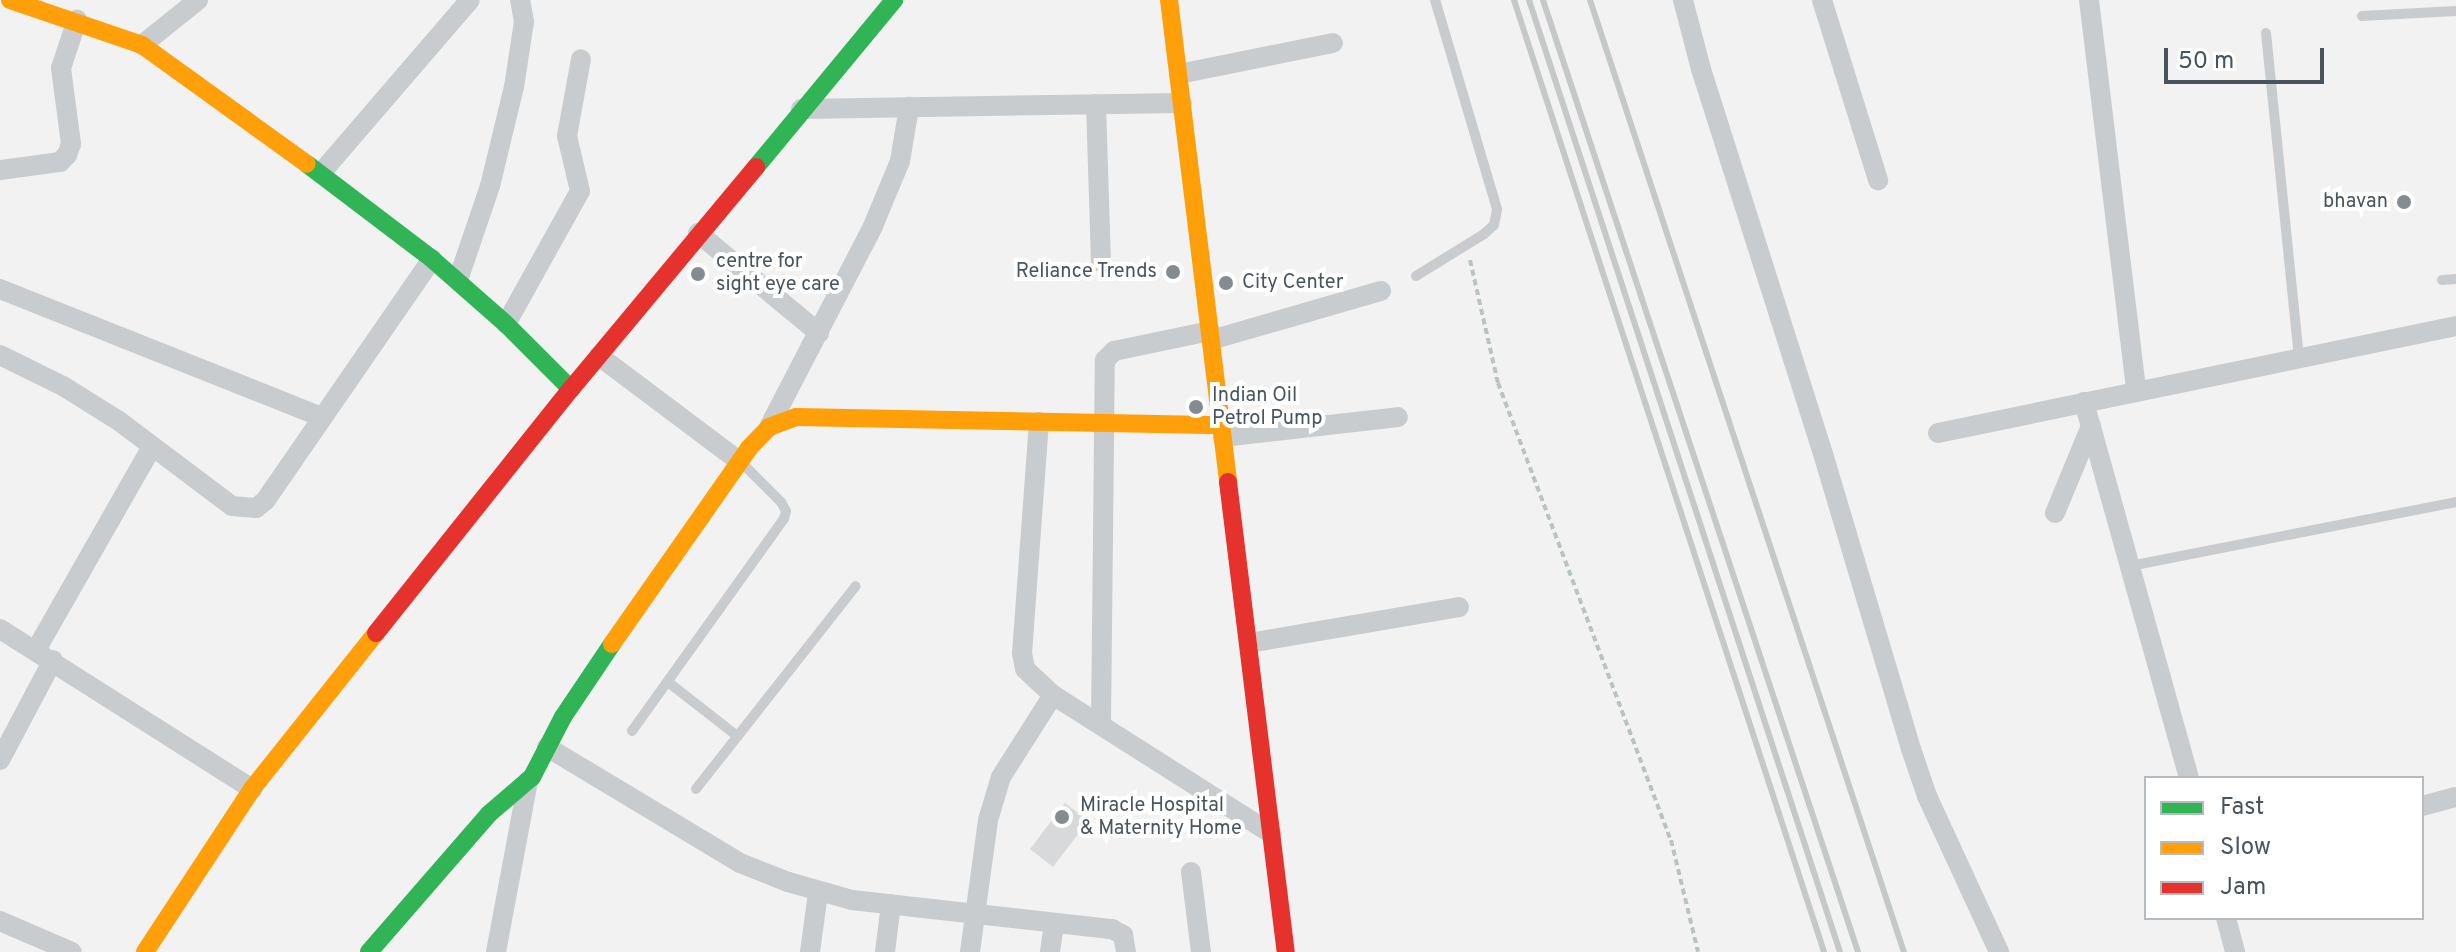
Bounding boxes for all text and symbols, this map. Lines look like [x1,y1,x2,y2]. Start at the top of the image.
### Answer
scale bar [2168,32,2328,82]
text: 50 m [2178,47,2234,77]
place label: bhavan [2323,190,2388,214]
marker: bhavan [2395,193,2413,211]
place label: centre for sight eye care [716,250,840,297]
place label: Reliance Trends [1015,260,1157,284]
marker: centre for sight eye care [687,263,709,285]
marker: Reliance Trends [1164,263,1182,281]
place label: City Center [1242,271,1344,295]
marker: City Center [1217,274,1235,292]
place label: Indian Oil Petrol Pump [1212,384,1323,431]
marker: Indian Oil Petrol Pump [1187,398,1205,416]
legend [2144,776,2424,920]
text: Fast [2220,793,2264,823]
place label: Miracle Hospital & Maternity Home [1080,794,1242,841]
marker: Miracle Hospital & Maternity Home [1051,806,1073,828]
text: Slow [2220,833,2271,863]
text: Jam [2220,873,2266,903]

